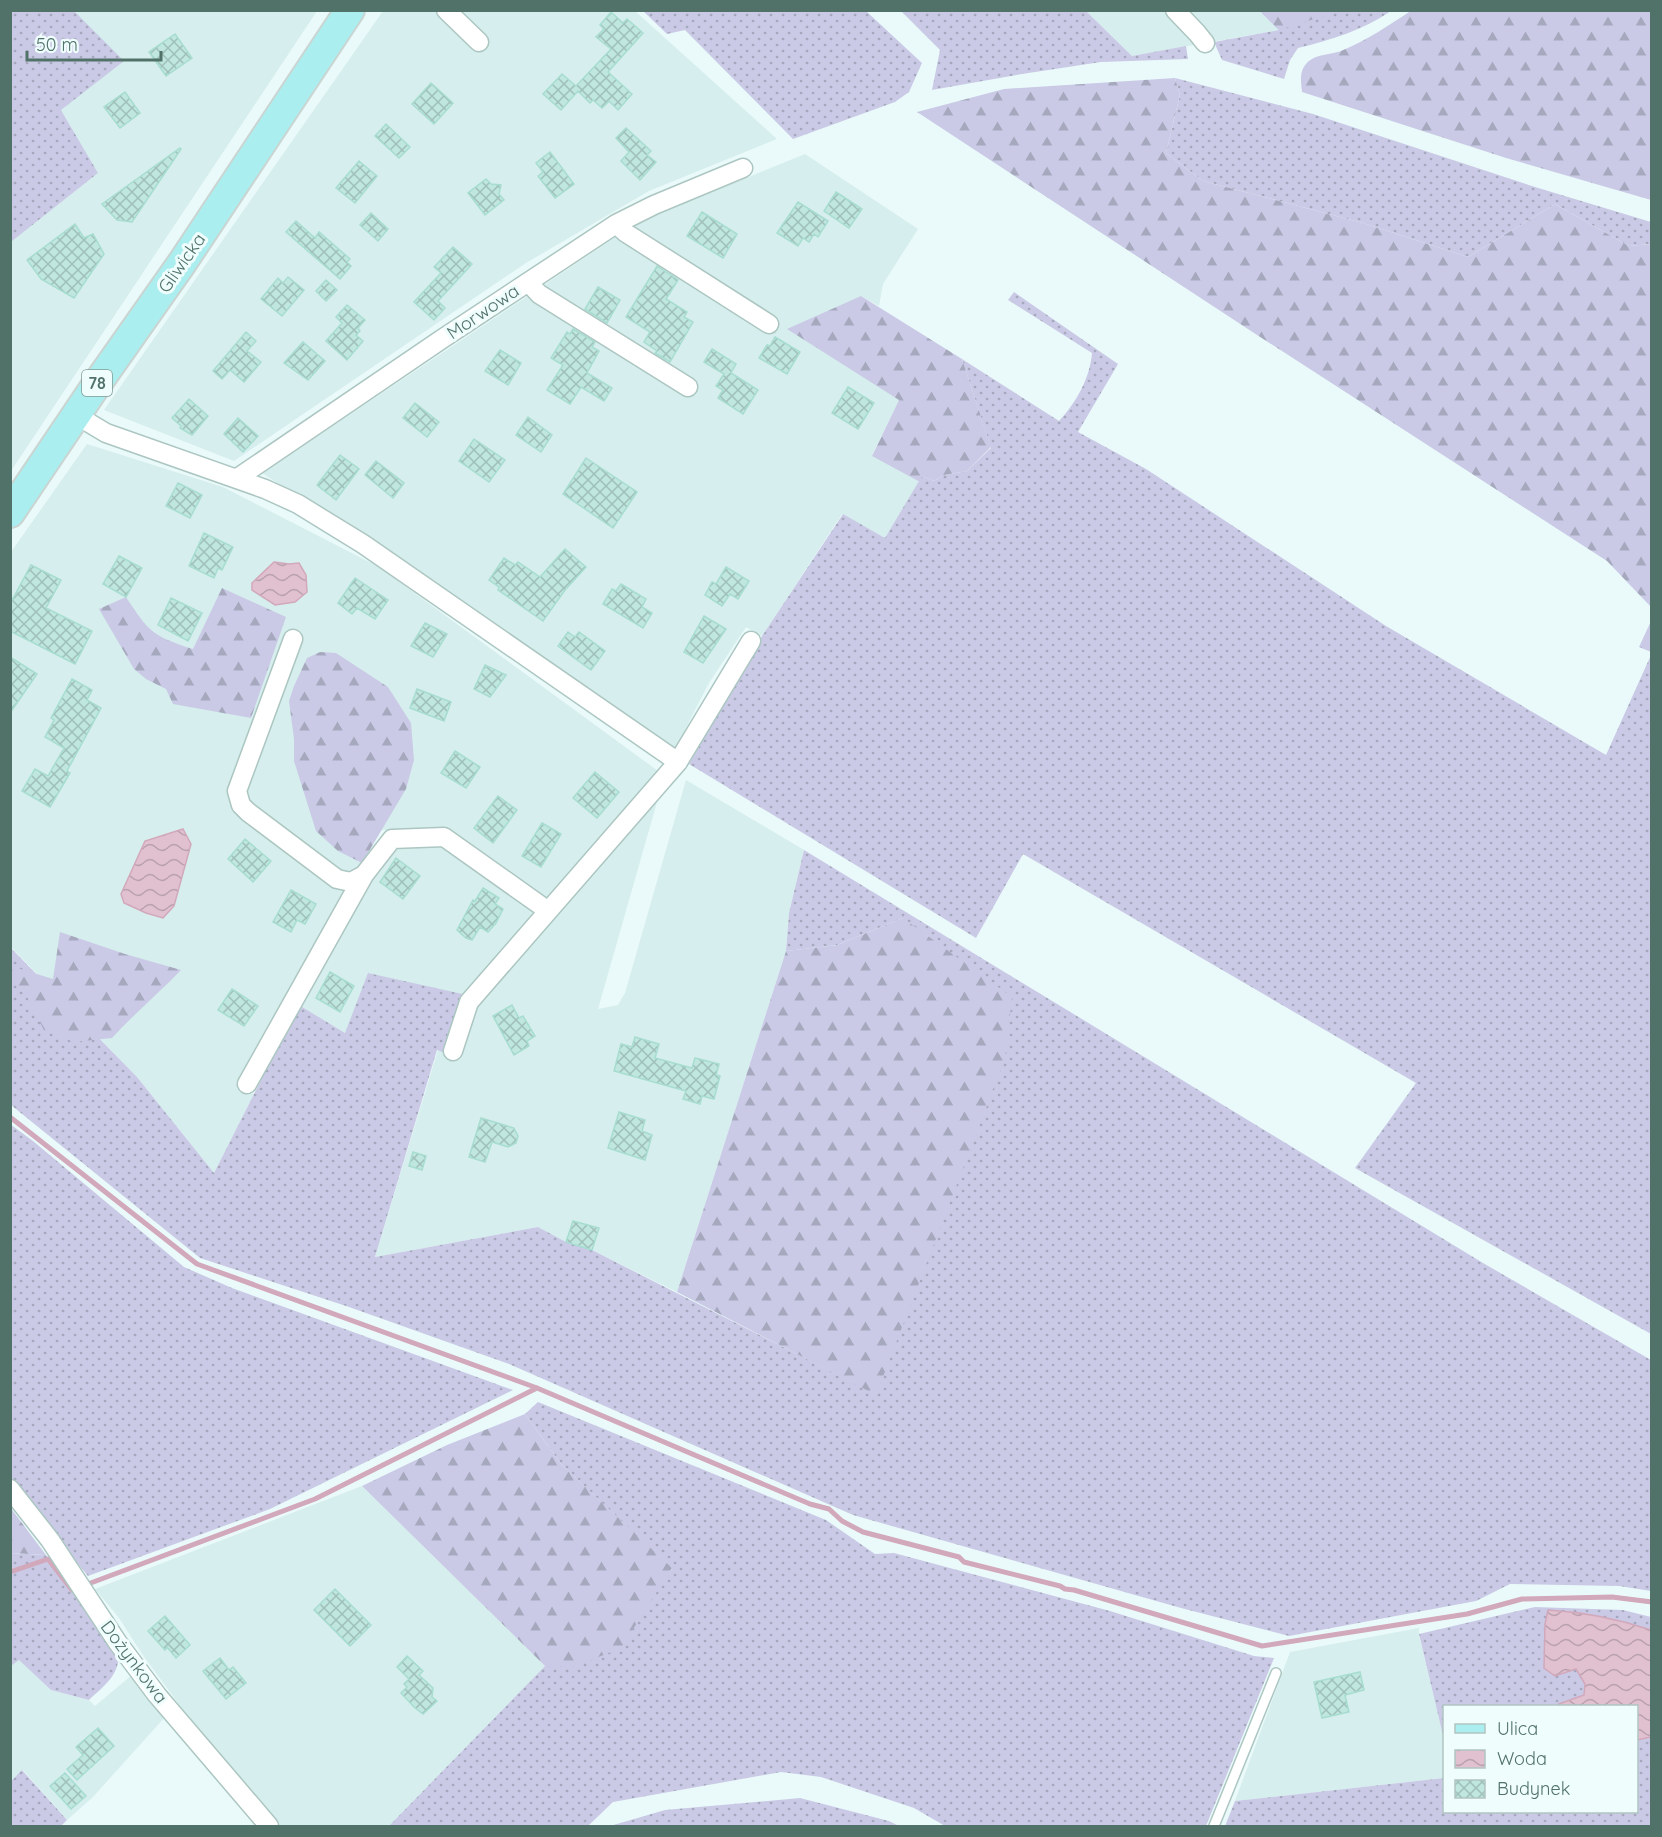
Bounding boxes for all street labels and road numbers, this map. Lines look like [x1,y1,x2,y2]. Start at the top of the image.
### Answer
street label: Gliwicka [153,228,210,297]
street label: Morwowa [442,279,523,344]
road number: 78 [82,370,112,396]
street label: Dożynkowa [96,1616,173,1708]

